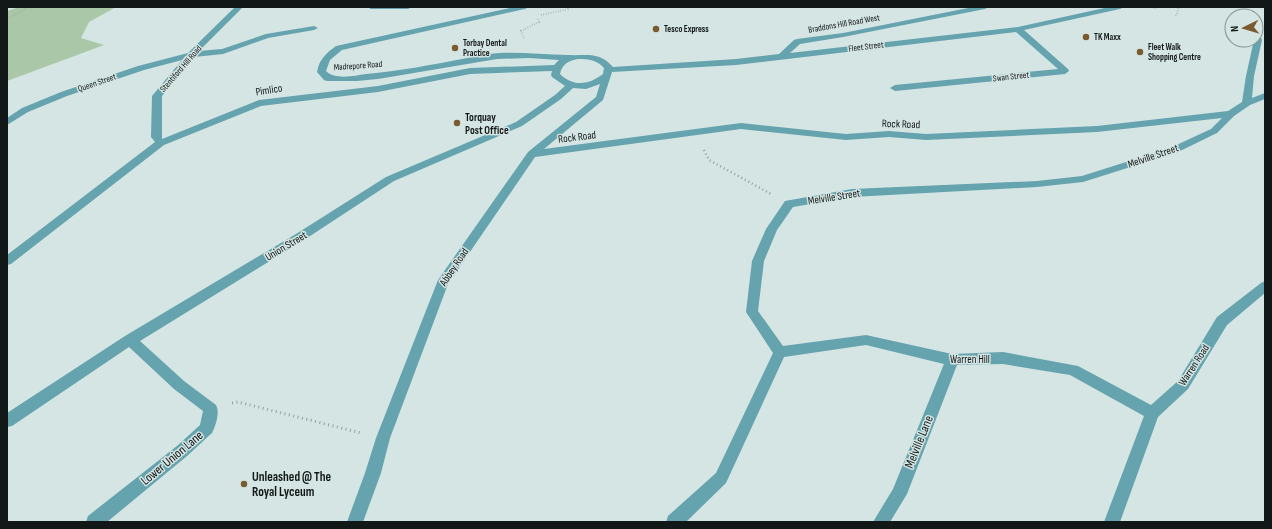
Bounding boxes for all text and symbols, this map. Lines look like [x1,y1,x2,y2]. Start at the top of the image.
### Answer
north arrow [1224,8,1264,48]
street label: Braddons Hill Road West [807,12,881,36]
marker: Tesco Express [651,24,661,34]
place label: Tesco Express [664,24,709,35]
text: N [1228,25,1241,32]
marker: TK Maxx [1081,32,1091,42]
place label: TK Maxx [1094,32,1121,43]
place label: Torbay Dental Practice [463,38,507,59]
street label: Fleet Street [848,39,885,55]
place label: Fleet Walk Shopping Centre [1148,42,1201,63]
street label: Stentiford Hill Road [158,43,204,95]
marker: Torbay Dental Practice [450,43,460,53]
marker: Fleet Walk Shopping Centre [1135,47,1145,57]
street label: Madrepore Road [333,59,383,73]
street label: Swan Street [992,70,1030,84]
street label: Queen Street [76,71,118,95]
street label: Pimlico [255,81,284,99]
place label: Torquay Post Office [465,111,509,137]
street label: Rock Road [882,117,921,131]
marker: Torquay Post Office [452,118,462,128]
street label: Rock Road [557,128,597,146]
street label: Melville Street [1126,141,1181,171]
street label: Melville Street [807,186,862,208]
street label: Union Street [263,228,310,264]
street label: Abbey Road [436,245,472,289]
street label: Warren Road [1176,342,1212,388]
street label: Warren Hill [950,353,990,366]
street label: Melville Lane [901,413,937,471]
street label: Lower Union Lane [138,427,206,489]
place label: Unleashed @ The Royal Lyceum [252,469,331,500]
marker: Unleashed @ The Royal Lyceum [239,479,249,489]

